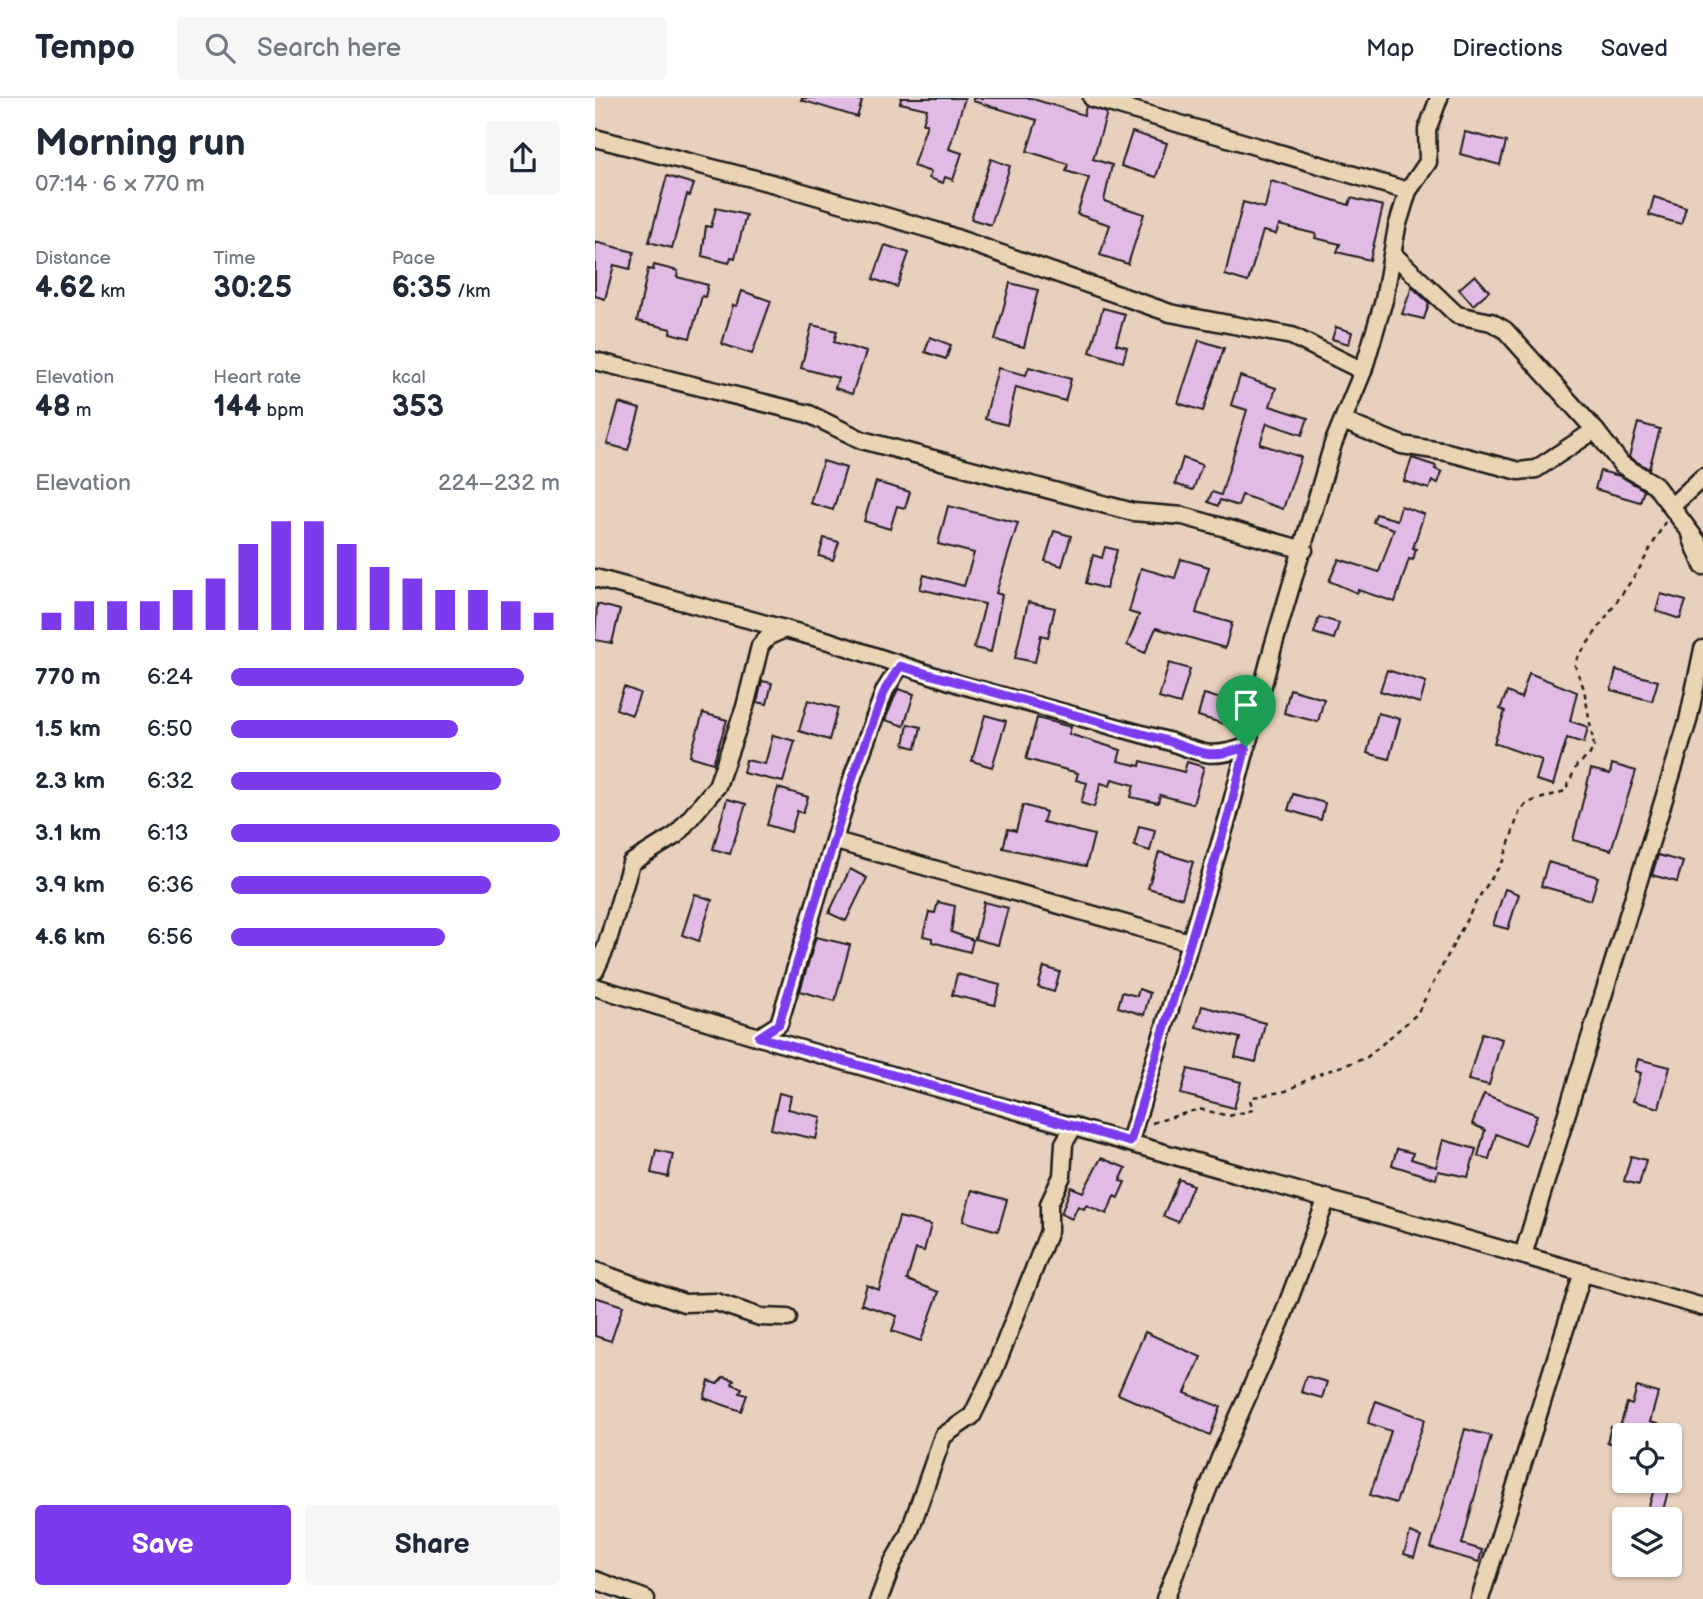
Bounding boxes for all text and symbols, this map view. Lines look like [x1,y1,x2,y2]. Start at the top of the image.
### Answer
search box [177,17,667,80]
text: Tempo [35,28,135,68]
icon: search [201,29,239,67]
text: Search here [257,33,401,64]
text: Map [1366,34,1414,63]
text: Directions [1452,34,1563,63]
text: Saved [1601,34,1668,63]
text: Morning run [35,121,246,166]
button: share [486,121,560,195]
text: 07:14 · 6 × 770 m [35,170,205,198]
text: Distance [35,247,111,270]
text: Time [213,247,255,270]
text: Pace [392,247,435,270]
text: 4.62 [35,270,95,306]
text: 30:25 [213,270,292,306]
text: 6:35 [392,270,452,306]
text: km [95,280,126,303]
text: /km [452,280,491,303]
text: Elevation [35,366,114,389]
text: Heart rate [213,366,301,389]
text: kcal [392,366,426,389]
text: 48 [35,389,71,425]
text: 144 [213,389,261,425]
text: 353 [392,389,444,425]
text: m [71,399,92,422]
text: bpm [261,399,304,422]
text: Elevation [35,469,131,497]
text: 224–232 m [438,469,560,497]
text: 770 m [35,663,101,691]
text: 6:24 [147,663,193,691]
pin [1216,675,1276,747]
icon: arrive [1227,686,1265,724]
text: 1.5 km [35,715,101,743]
text: 6:50 [147,715,192,743]
text: 2.3 km [35,767,105,795]
text: 6:32 [147,767,193,795]
text: 3.1 km [35,819,101,847]
text: 6:13 [147,819,189,847]
text: 3.9 km [35,871,105,899]
text: 6:36 [147,871,194,899]
text: 4.6 km [35,923,105,951]
text: 6:56 [147,923,193,951]
map controls [1612,1423,1682,1577]
button: locate [1612,1423,1682,1493]
button: Save [35,1505,291,1585]
button: Share [305,1505,560,1585]
button: layers [1612,1507,1682,1577]

